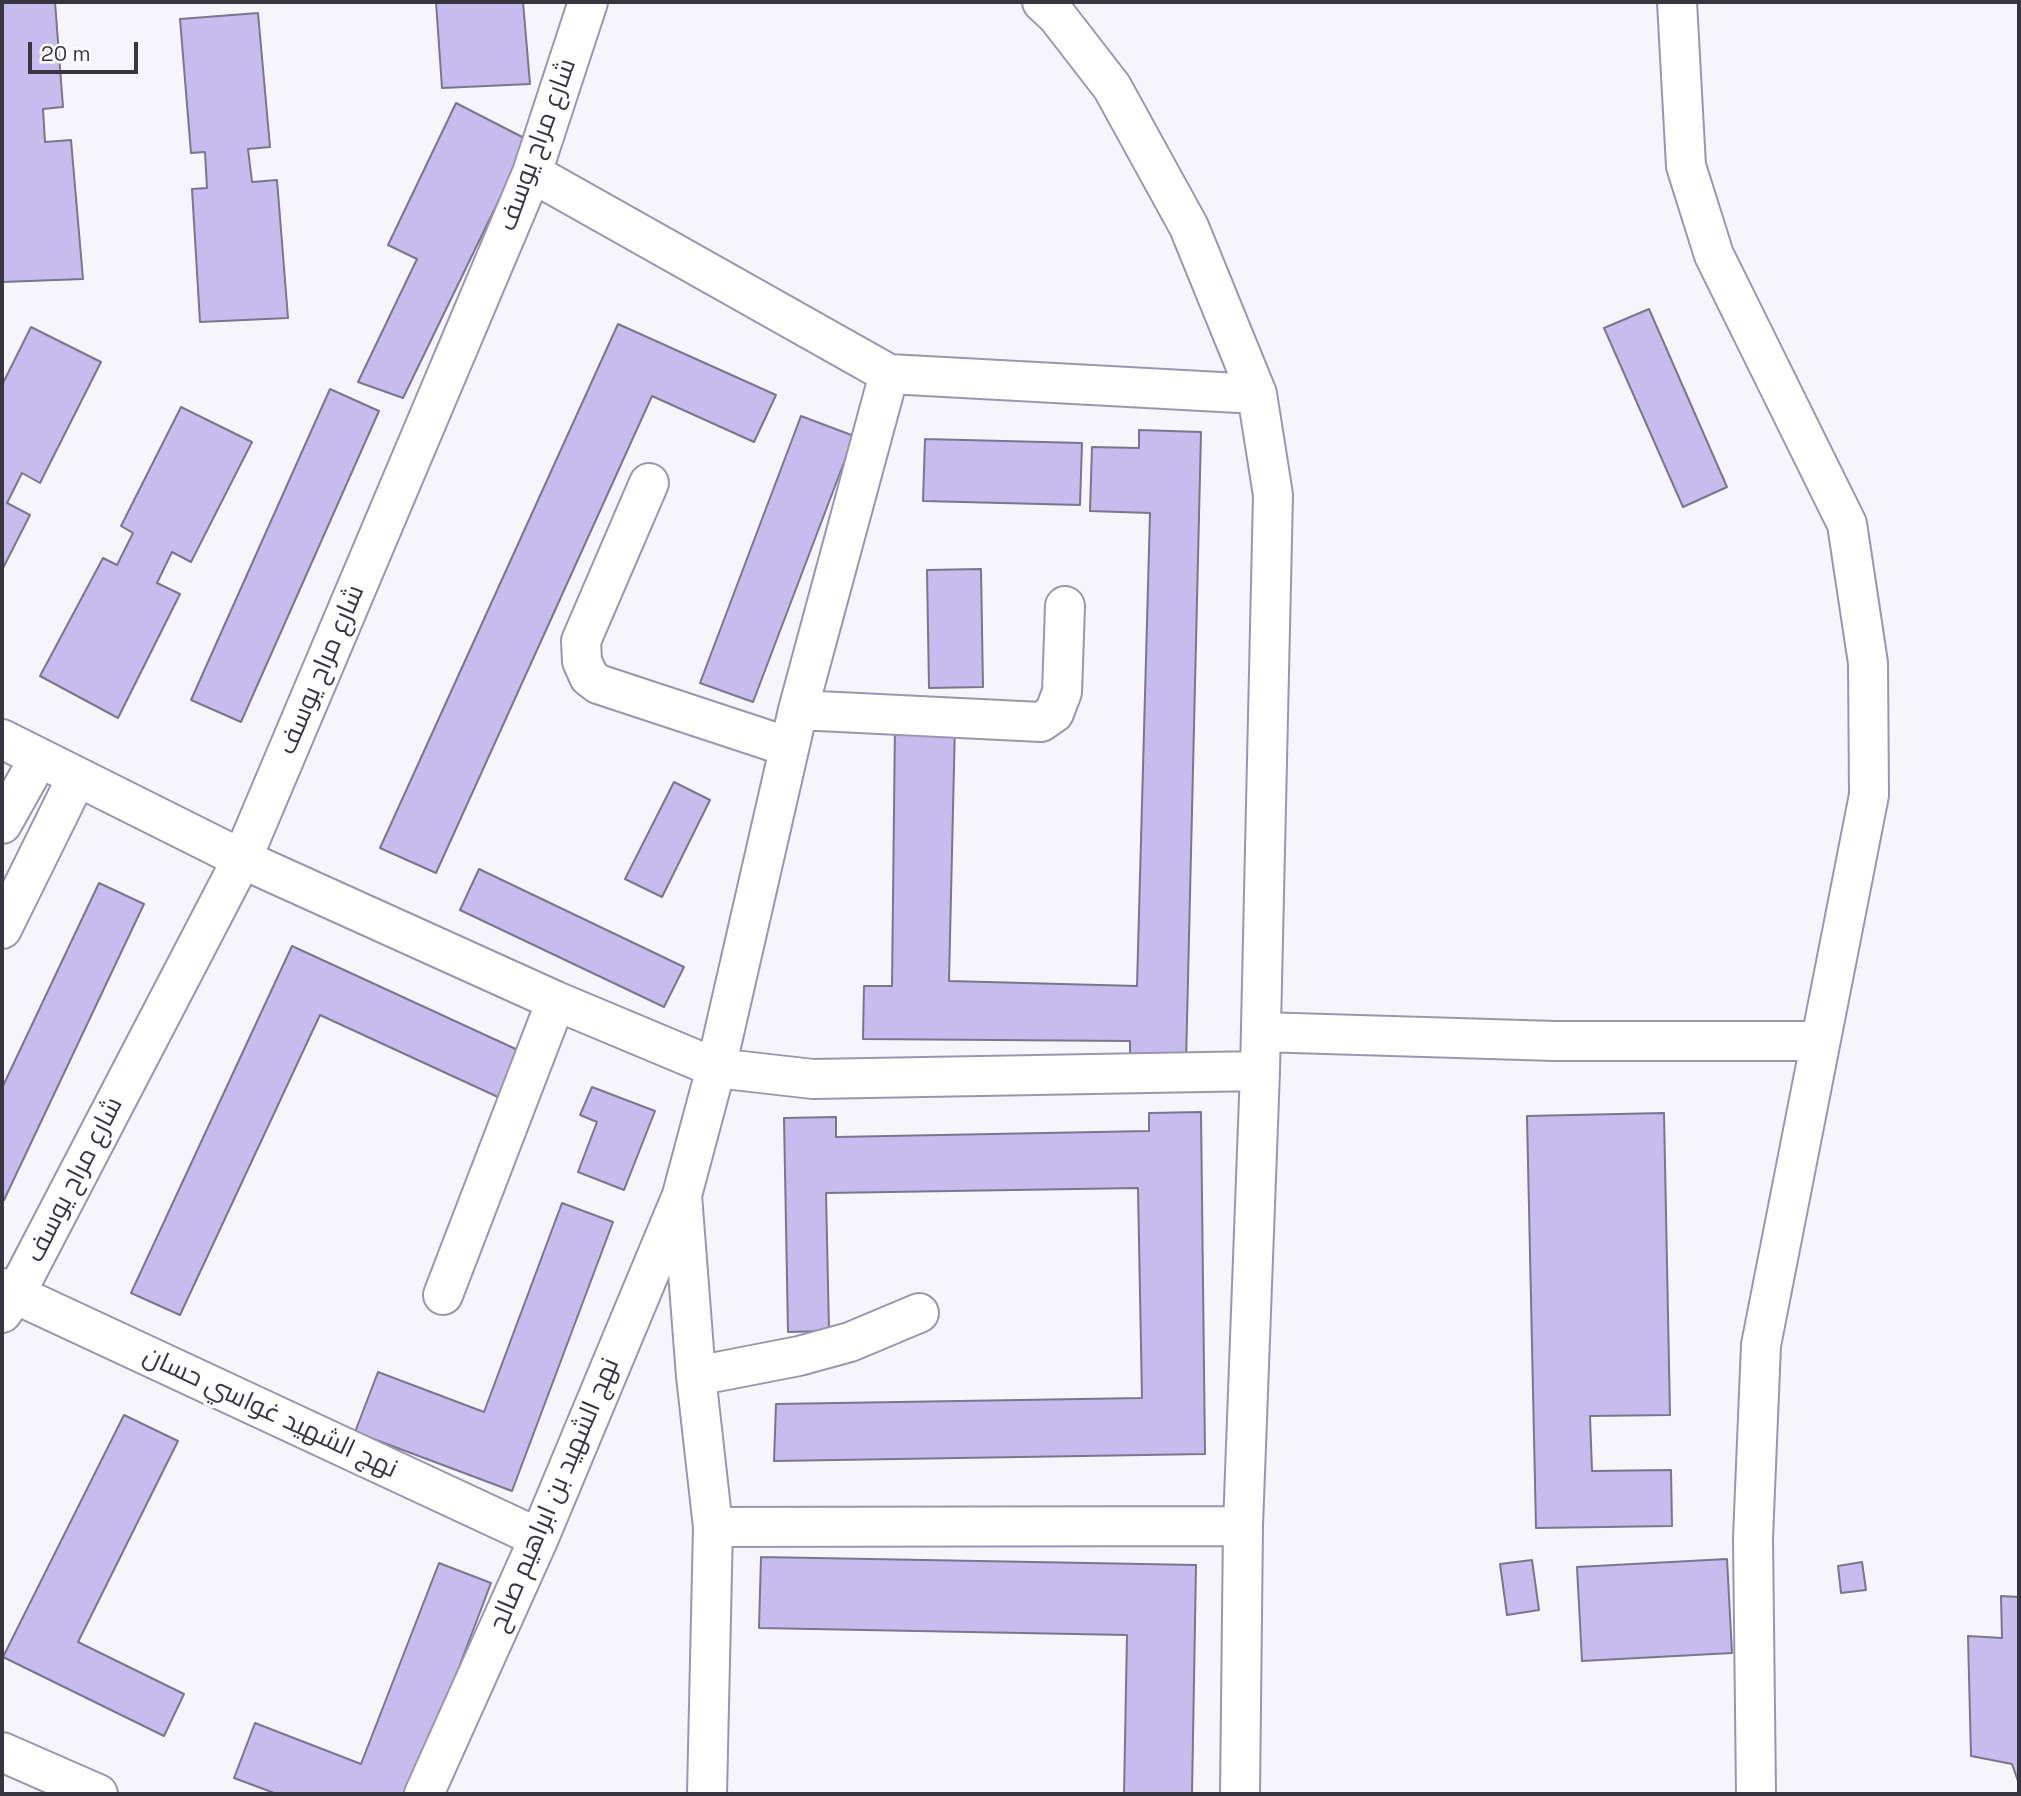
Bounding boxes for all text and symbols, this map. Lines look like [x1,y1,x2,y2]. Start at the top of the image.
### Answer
scale bar [32,28,142,72]
text: 20 m [41,40,91,67]
street label: شارع مراح يوسف [492,55,584,235]
street label: شارع مراح يوسف [272,581,372,759]
street label: شارع مراح يوسف [20,1092,130,1268]
street label: نهج الشهيد غواسي حسان [138,1340,402,1486]
street label: نهج الشهيد بن ابراهيم صالح [483,1354,627,1636]

